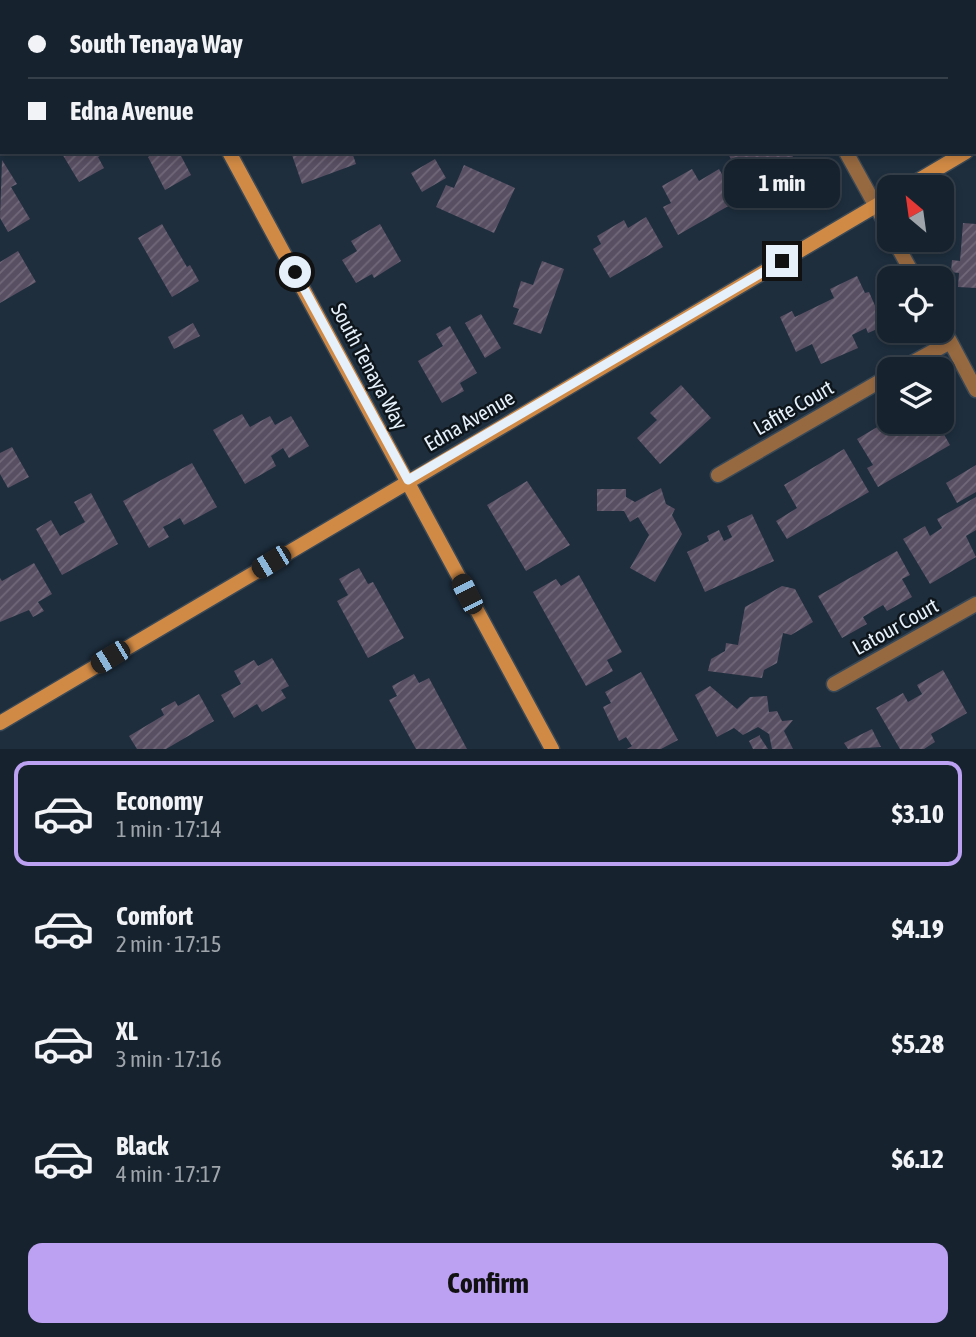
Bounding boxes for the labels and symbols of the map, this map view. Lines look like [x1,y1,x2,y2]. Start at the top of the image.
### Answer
callout: 1 min [724,160,840,208]
north arrow [877,175,954,252]
route end [766,245,798,277]
route start [279,256,311,288]
street label: South Tenaya Way [327,299,413,434]
street label: Lafite Court [749,375,837,439]
street label: Edna Avenue [420,385,518,455]
car [248,542,295,582]
car [449,571,486,617]
street label: Latour Court [848,593,942,659]
car [87,637,134,677]

